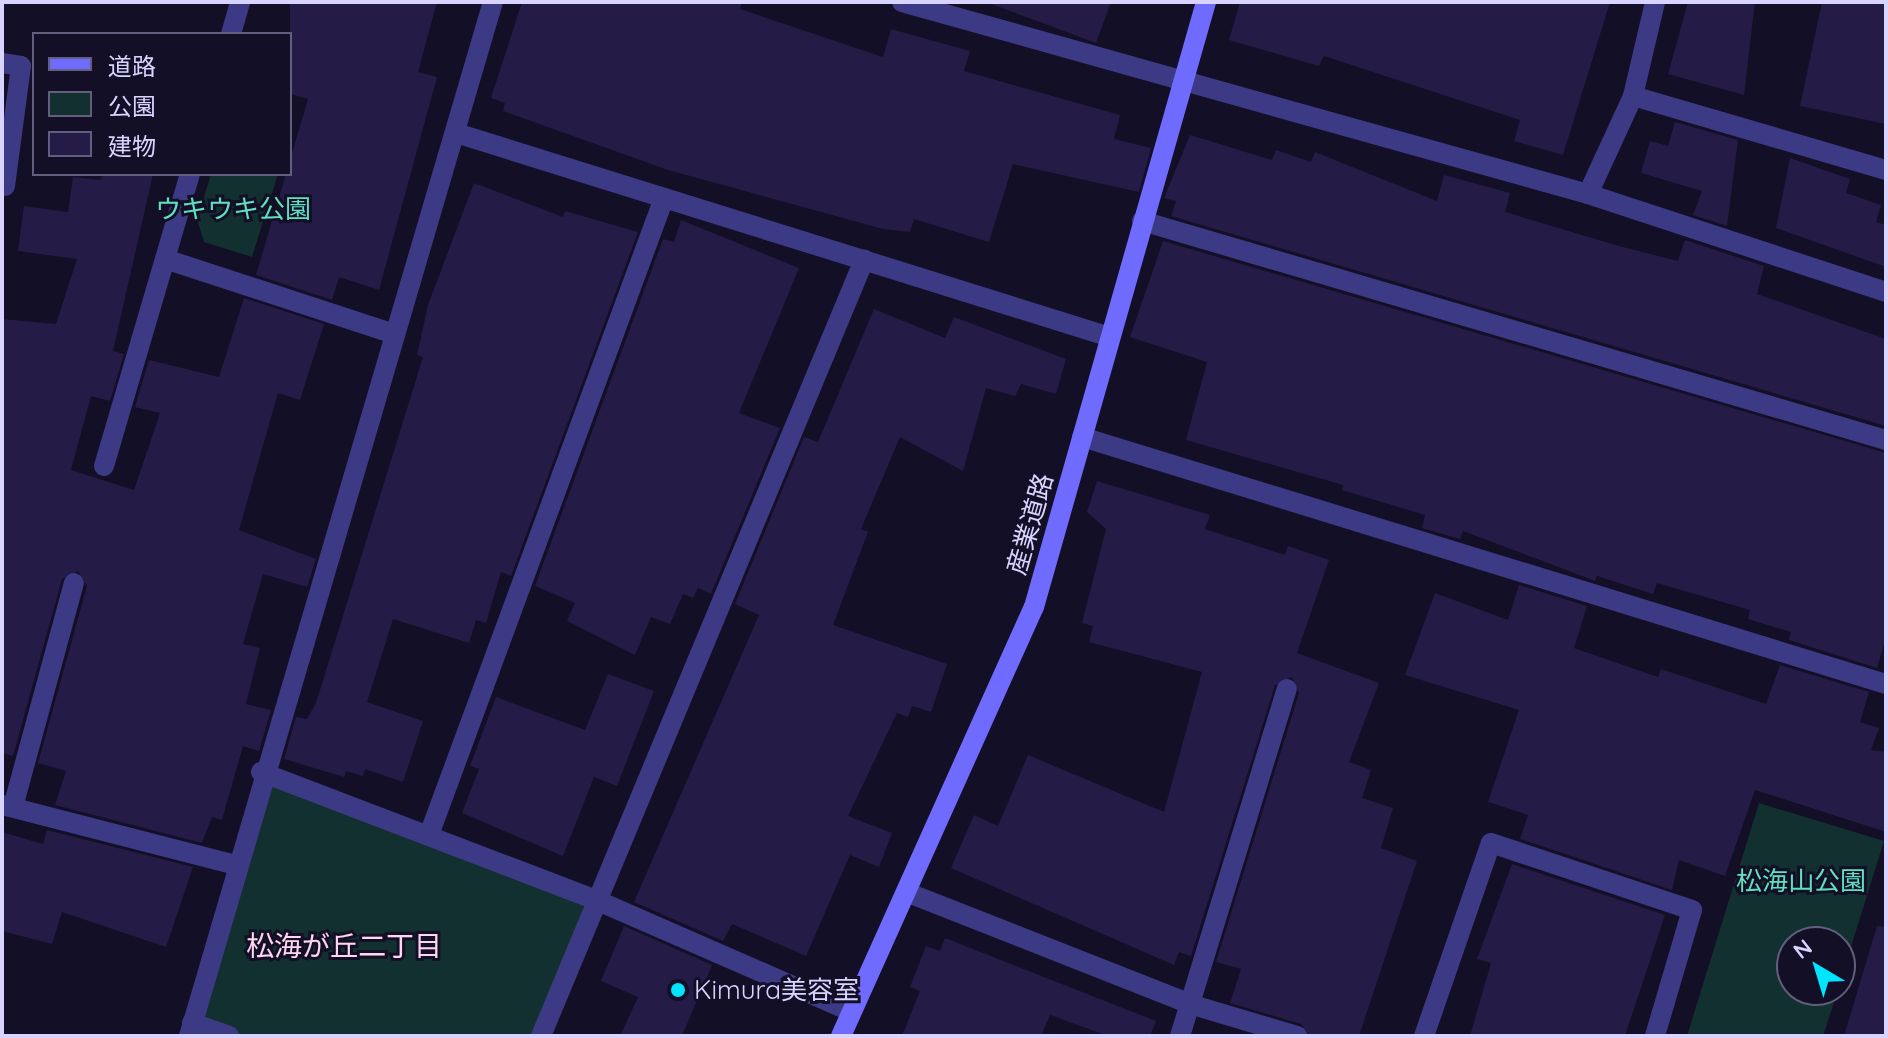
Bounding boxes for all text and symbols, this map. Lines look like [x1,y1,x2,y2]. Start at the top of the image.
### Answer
legend [32,32,292,176]
text: 道路 [108,51,156,81]
text: 公園 [108,91,156,121]
text: 建物 [108,131,156,161]
park label: ウキウキ公園 [155,193,311,225]
street label: 産業道路 [1001,470,1059,578]
park label: 松海山公園 [1736,865,1866,897]
north arrow [1776,926,1856,1006]
district label: 松海が丘二丁目 [246,929,442,963]
text: N [1787,933,1817,965]
place label: Kimura美容室 [694,974,859,1006]
marker: Kimura美容室 [669,981,687,999]

